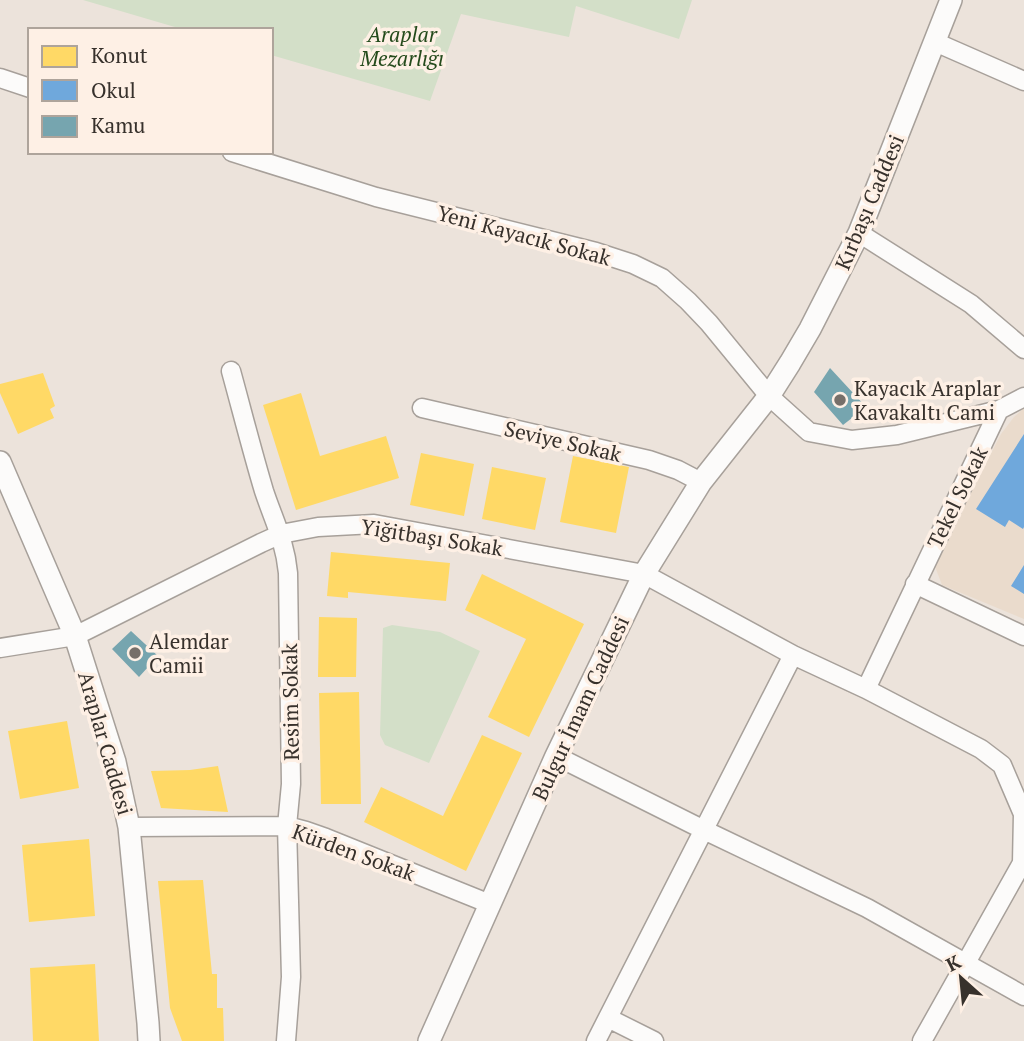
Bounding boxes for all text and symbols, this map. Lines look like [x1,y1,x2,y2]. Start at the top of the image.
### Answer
park label: Araplar Mezarlığı [359,20,444,72]
legend [28,28,273,154]
text: Konut [91,41,148,69]
text: Okul [91,76,136,104]
text: Kamu [91,111,145,139]
street label: Kırbaşı Caddesi [828,130,910,274]
street label: Yeni Kayacık Sokak [434,198,614,272]
place label: Kayacık Araplar Kavakaltı Cami [854,374,1001,426]
marker: Kayacık Araplar Kavakaltı Cami [832,392,848,408]
street label: Seviye Sokak [502,414,624,468]
street label: Tekel Sokak [920,441,994,553]
street label: Yiğitbaşı Sokak [359,512,505,562]
street label: Bulgur İmam Caddesi [525,611,635,805]
place label: Alemdar Camii [149,627,229,679]
street label: Resim Sokak [275,643,305,761]
marker: Alemdar Camii [127,645,143,661]
street label: Araplar Caddesi [72,668,140,818]
street label: Kürden Sokak [289,817,419,887]
north arrow [926,943,996,1013]
text: K [941,948,965,977]

